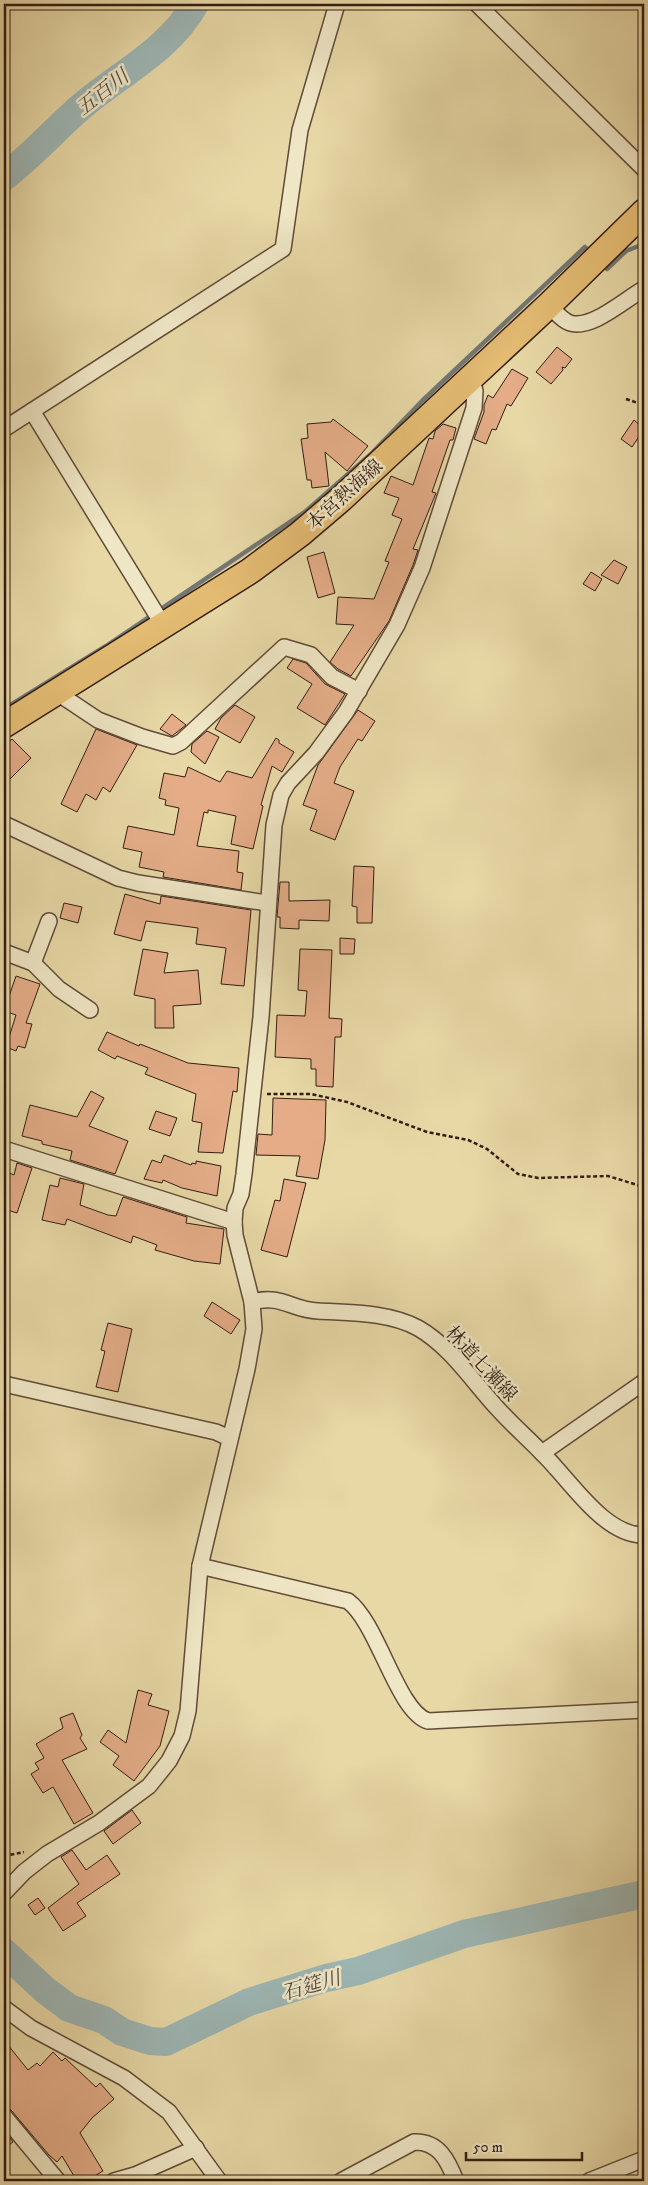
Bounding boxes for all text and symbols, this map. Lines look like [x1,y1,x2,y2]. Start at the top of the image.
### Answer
water label: 五百川 [72,64,136,122]
street label: 本宮熱海線 [302,455,388,535]
street label: 林道七瀬線 [440,1321,522,1407]
water label: 石筵川 [279,1966,346,2007]
scale bar [466,2130,582,2162]
text: 50 m [473,2138,503,2157]

